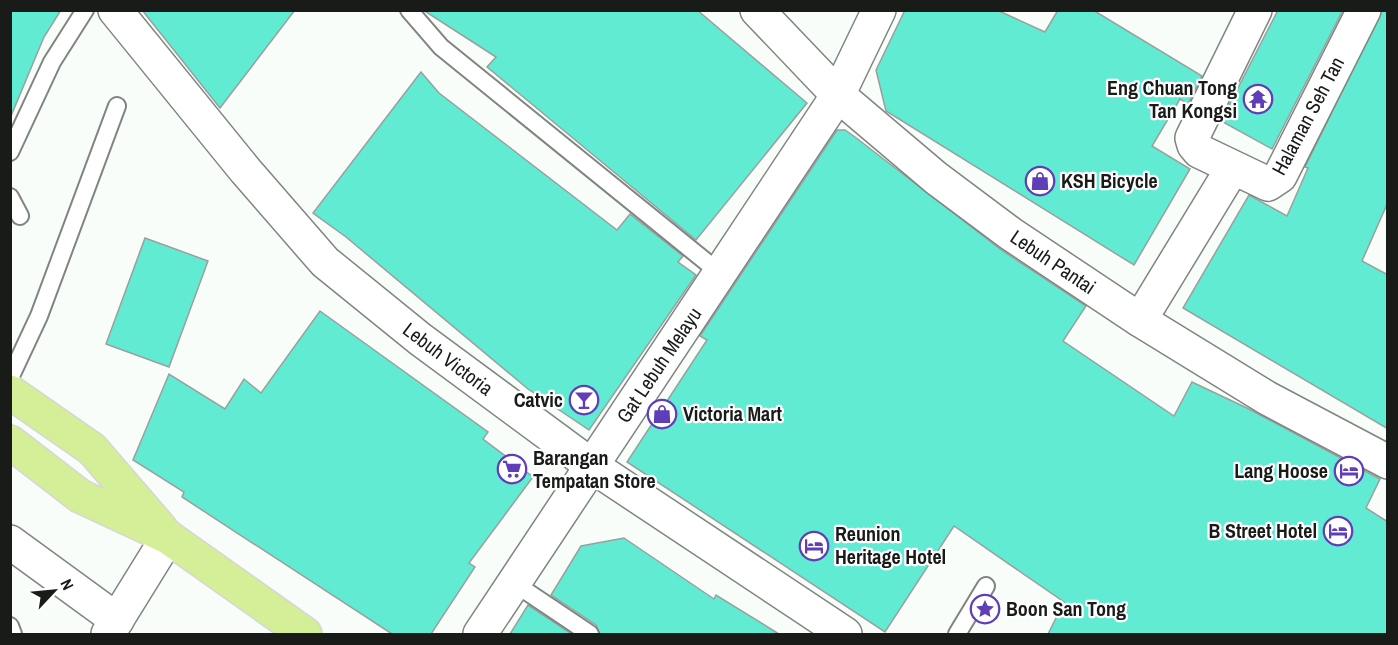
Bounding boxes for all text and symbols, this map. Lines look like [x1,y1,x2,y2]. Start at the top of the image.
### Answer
street label: Halaman Seh Tan [1265,52,1350,180]
place label: Eng Chuan Tong Tan Kongsi [1107,74,1237,124]
temple icon: Eng Chuan Tong Tan Kongsi [1242,83,1274,115]
shop icon: KSH Bicycle [1024,165,1056,197]
place label: KSH Bicycle [1061,167,1158,194]
street label: Lebuh Pantai [1005,223,1101,300]
street label: Gat Lebuh Melayu [610,302,707,428]
street label: Lebuh Victoria [398,316,499,401]
bar icon: Catvic [568,384,600,416]
place label: Catvic [514,386,563,413]
shop icon: Victoria Mart [646,398,678,430]
place label: Victoria Mart [683,400,783,427]
place label: Barangan Tempatan Store [533,444,656,494]
supermarket icon: Barangan Tempatan Store [496,453,528,485]
hotel icon: Lang Hoose [1333,455,1365,487]
place label: Lang Hoose [1234,457,1328,484]
hotel icon: B Street Hotel [1322,515,1354,547]
place label: B Street Hotel [1209,517,1317,544]
place label: Reunion Heritage Hotel [835,520,946,570]
hotel icon: Reunion Heritage Hotel [798,530,830,562]
north arrow [24,561,84,621]
text: N [56,575,79,594]
place icon: Boon San Tong [969,593,1001,625]
place label: Boon San Tong [1006,595,1126,622]

